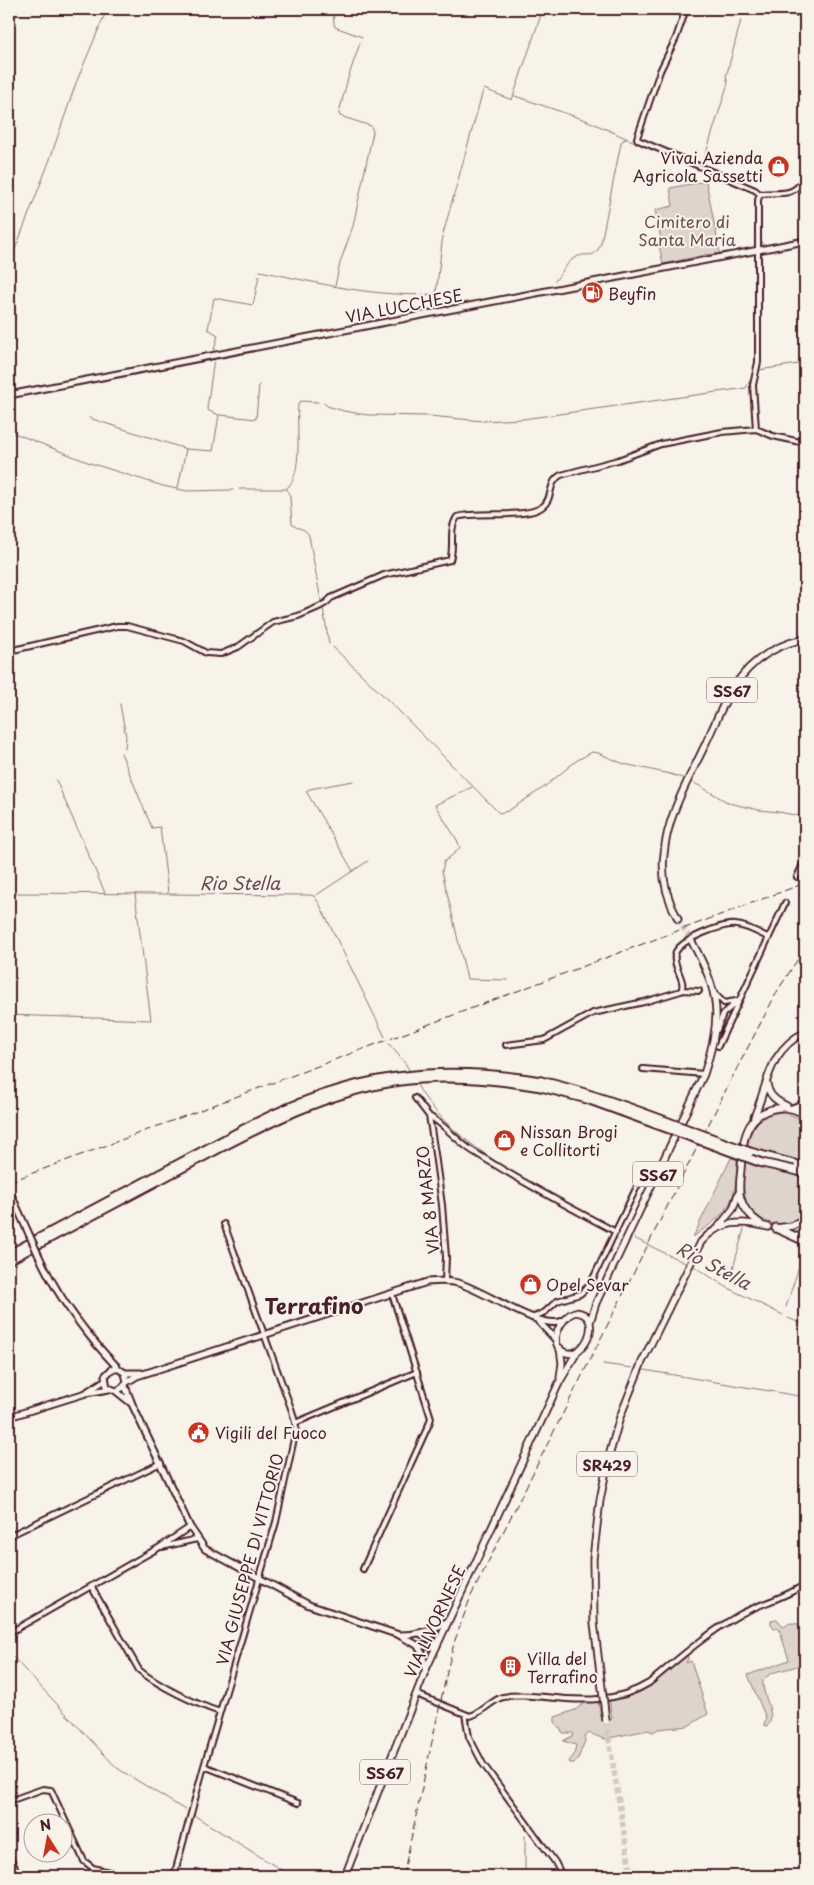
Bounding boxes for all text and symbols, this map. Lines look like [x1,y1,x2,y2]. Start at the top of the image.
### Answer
place label: Vivai Azienda Agricola Sassetti [633,145,763,187]
shop icon: Vivai Azienda Agricola Sassetti [767,154,791,178]
park label: Cimitero di Santa Maria [638,209,736,251]
fuel station icon: Beyfin [580,281,604,305]
place label: Beyfin [608,281,656,305]
street label: VIA LUCCHESE [343,282,465,328]
road number: SS67 [707,678,757,702]
water label: Rio Stella [200,869,281,896]
place label: Nissan Brogi e Collitorti [520,1119,618,1161]
shop icon: Nissan Brogi e Collitorti [492,1128,516,1152]
street label: VIA 8 MARZO [409,1145,445,1255]
road number: SS67 [633,1162,683,1186]
water label: Rio Stella [672,1234,757,1296]
shop icon: Opel Sevar [518,1272,542,1296]
place label: Opel Sevar [546,1272,629,1296]
district label: Terrafino [265,1289,363,1321]
public building icon: Vigili del Fuoco [187,1420,211,1444]
place label: Vigili del Fuoco [215,1420,327,1444]
street label: VIA GIUSEPPE DI VITTORIO [209,1450,289,1668]
road number: SR429 [577,1452,637,1476]
street label: VIA LIVORNESE [397,1561,471,1681]
place label: Villa del Terrafino [527,1646,598,1688]
building icon: Villa del Terrafino [499,1655,523,1679]
road number: SS67 [360,1760,410,1784]
north arrow [22,1812,72,1862]
text: N [38,1813,53,1836]

